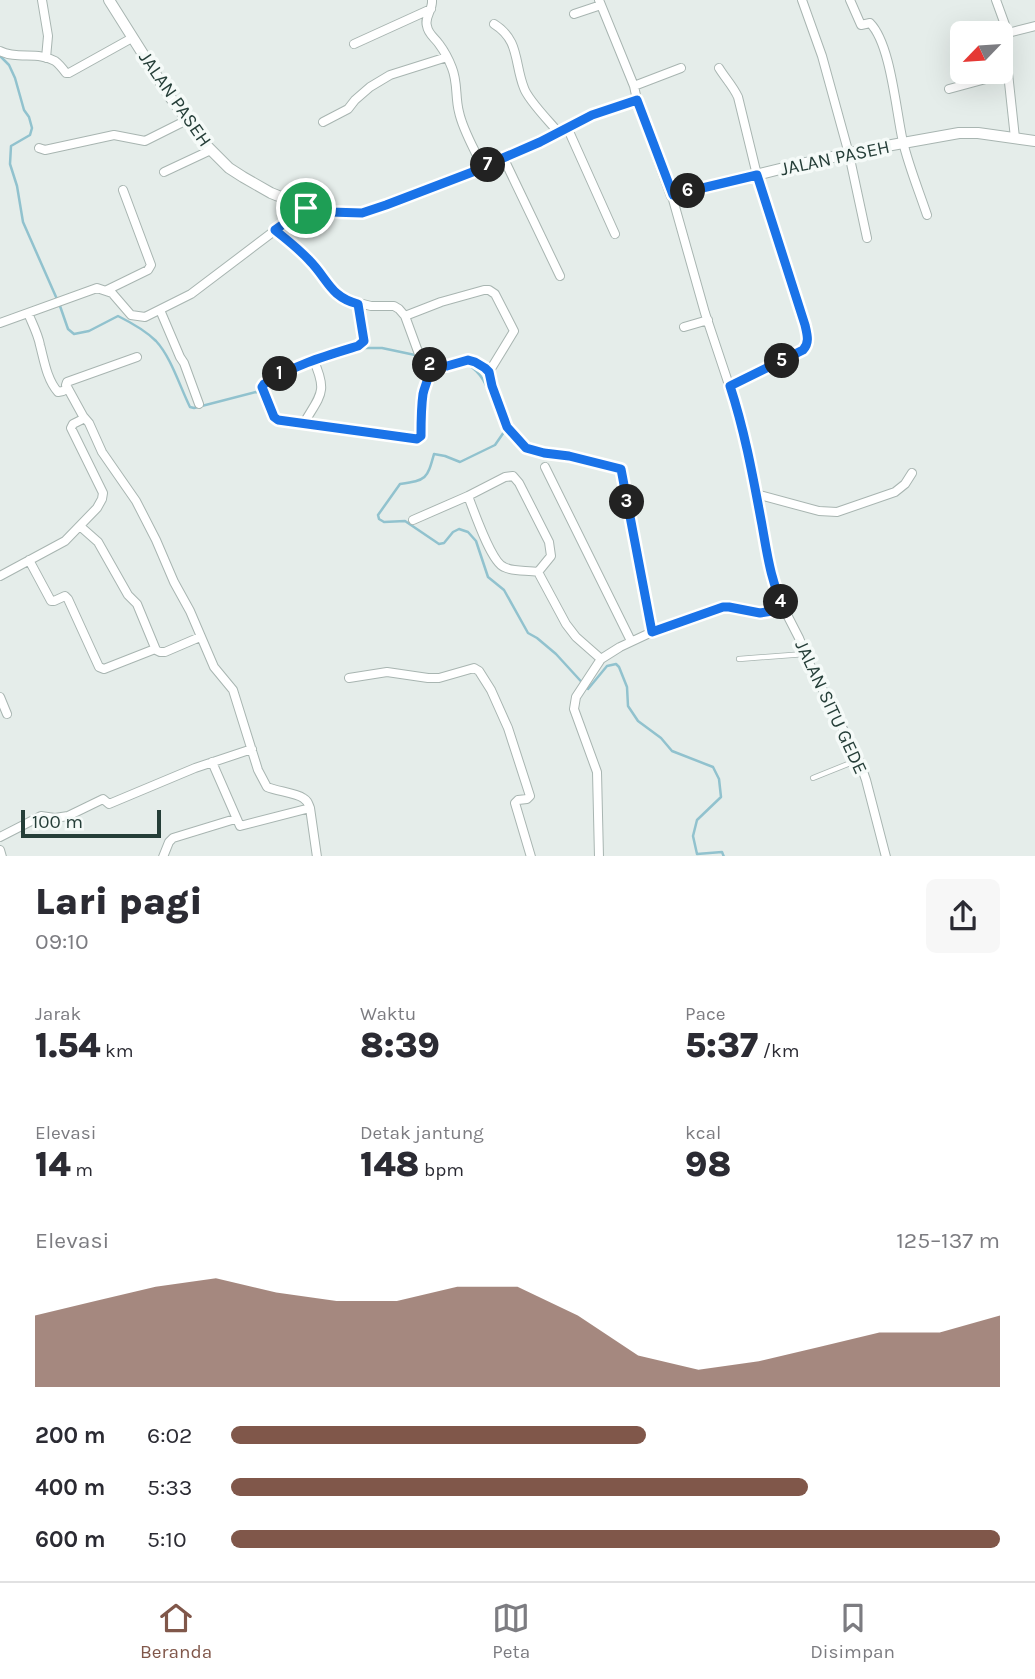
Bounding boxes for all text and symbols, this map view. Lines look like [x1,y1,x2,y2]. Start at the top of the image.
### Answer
north arrow [950,21,1013,84]
map controls [950,21,1013,84]
street label: JALAN PASEH [134,47,216,151]
street label: JALAN PASEH [778,136,892,180]
pin: 7 [470,148,505,182]
text: 7 [483,153,492,175]
pin: 6 [670,174,706,208]
pin [276,178,336,238]
text: 6 [682,179,693,201]
icon: arrive [287,189,325,227]
pin: 5 [764,344,800,378]
pin: 2 [412,348,448,382]
text: 5 [776,349,787,371]
text: 2 [424,353,435,375]
pin: 1 [262,356,298,392]
text: 1 [276,362,283,384]
pin: 3 [610,484,644,520]
text: 3 [621,490,632,512]
pin: 4 [764,584,798,620]
text: 4 [775,590,786,612]
street label: JALAN SITU GEDE [790,637,872,777]
scale bar [21,808,161,839]
text: 100 m [32,811,83,833]
text: Lari pagi [35,879,203,924]
button: share [926,879,1000,953]
text: 09:10 [35,928,89,955]
text: Jarak [35,1003,81,1025]
text: Waktu [360,1003,416,1025]
text: Pace [685,1003,726,1025]
text: 1.54 [35,1025,101,1066]
text: 8:39 [360,1025,440,1066]
text: 5:37 [685,1025,758,1066]
text: km [101,1040,134,1062]
text: /km [758,1040,799,1062]
text: Elevasi [35,1122,96,1144]
text: Detak jantung [360,1122,484,1144]
text: kcal [685,1122,721,1144]
text: 14 [35,1144,71,1185]
text: 148 [360,1144,419,1185]
text: 98 [685,1144,731,1185]
text: m [71,1159,93,1181]
text: bpm [419,1159,464,1181]
text: Elevasi [35,1227,109,1254]
text: 125–137 m [896,1227,1000,1254]
text: 200 m [35,1422,106,1449]
text: 6:02 [147,1422,192,1449]
text: 400 m [35,1474,105,1501]
text: 5:33 [147,1474,192,1501]
text: 600 m [35,1526,106,1553]
text: 5:10 [147,1526,187,1553]
tab: Beranda [140,1599,212,1663]
tab: Peta [492,1599,530,1663]
tab: Disimpan [810,1599,895,1663]

